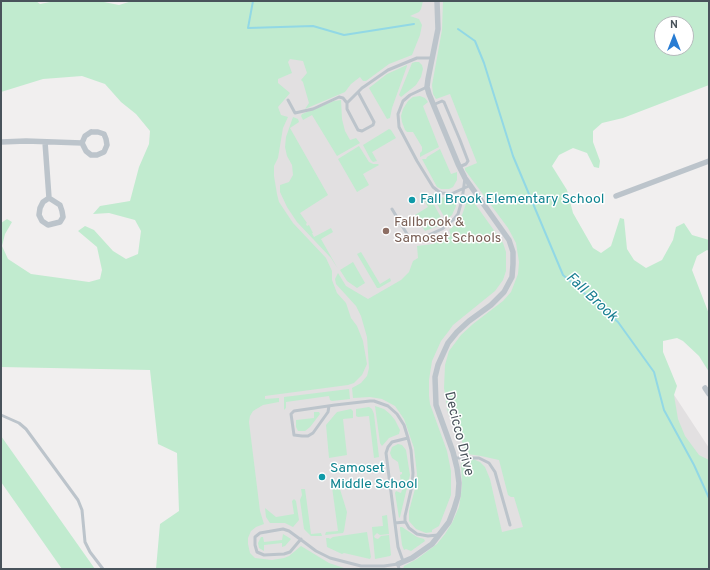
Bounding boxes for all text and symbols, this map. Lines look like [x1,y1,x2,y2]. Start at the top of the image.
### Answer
north arrow [654,16,694,56]
text: N [670,18,678,32]
place label: Fall Brook Elementary School [420,192,604,208]
marker: Fall Brook Elementary School [407,195,417,205]
place label: Fallbrook & Samoset Schools [394,215,501,248]
marker: Fallbrook & Samoset Schools [381,226,391,236]
water label: Fall Brook [561,270,621,326]
street label: Decicco Drive [439,390,477,478]
place label: Samoset Middle School [330,461,418,494]
marker: Samoset Middle School [317,472,327,482]

